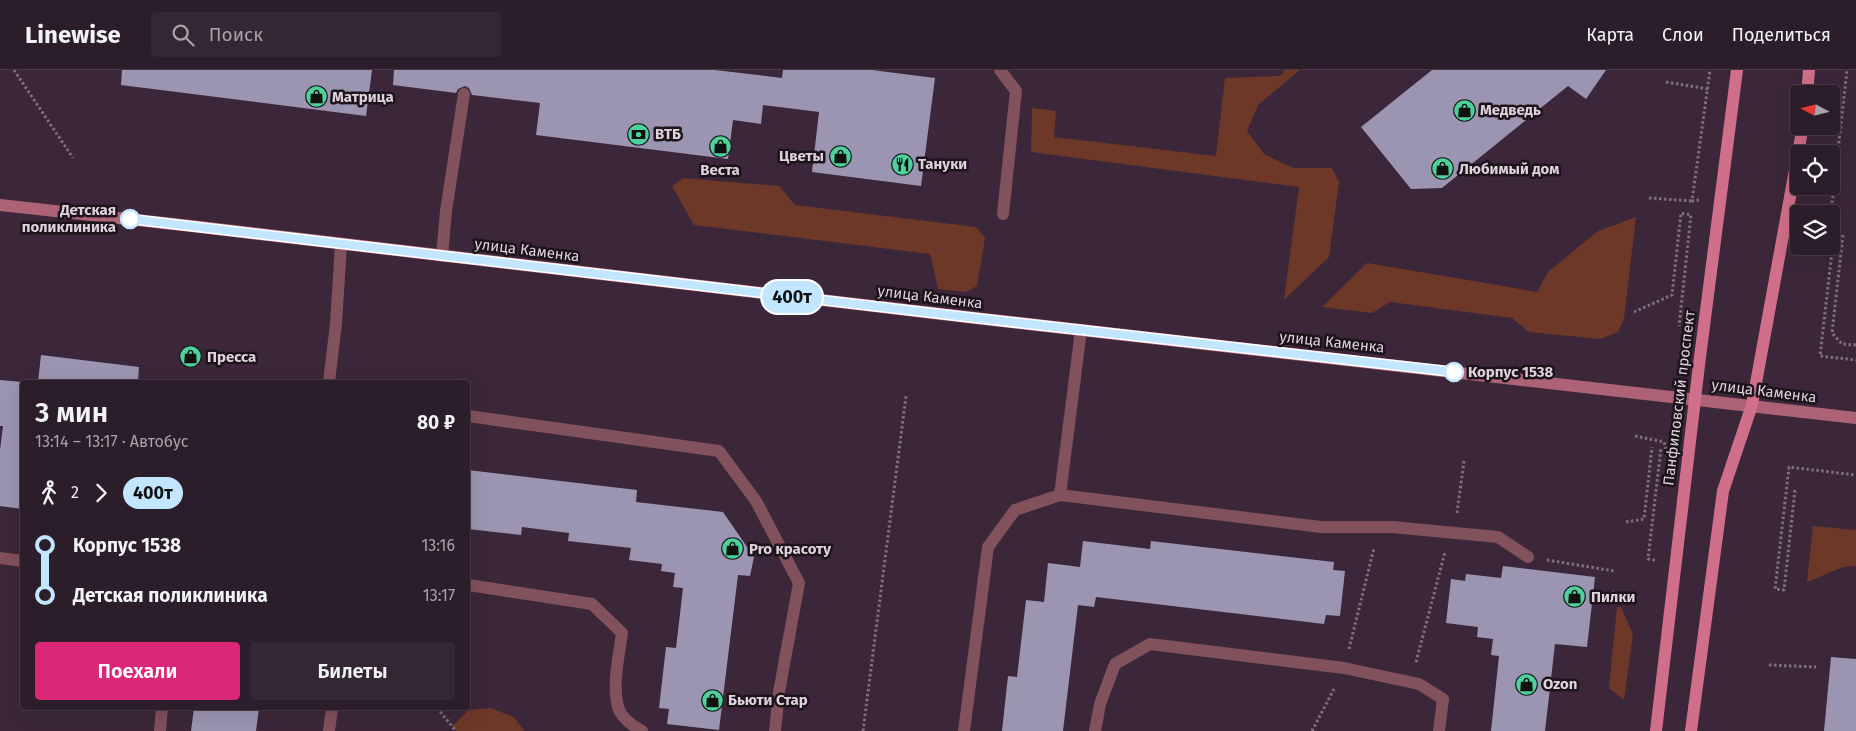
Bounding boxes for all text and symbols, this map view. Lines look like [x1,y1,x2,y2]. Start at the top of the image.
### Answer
search box [151,12,501,57]
text: Linewise [25,21,121,49]
icon: search [169,21,197,49]
text: Поиск [209,23,263,46]
text: Карта [1586,24,1634,46]
text: Слои [1662,24,1704,46]
text: Поделиться [1732,24,1831,46]
shop icon: Матрица [304,85,328,109]
north arrow [1790,85,1840,135]
map controls [1790,85,1840,255]
place label: Матрица [332,88,394,106]
shop icon: Медведь [1452,98,1476,122]
place label: Медведь [1480,101,1541,119]
bank icon: ВТБ [627,122,651,146]
place label: ВТБ [655,125,681,143]
shop icon: Веста [708,135,732,159]
shop icon: Цветы [828,144,852,168]
button: locate [1790,145,1840,195]
place label: Цветы [779,147,824,165]
restaurant icon: Тануки [890,152,914,176]
place label: Тануки [918,155,967,173]
shop icon: Любимый дом [1431,157,1455,181]
place label: Любимый дом [1459,160,1559,178]
place label: Веста [700,161,740,179]
place label: Детская поликлиника [22,201,116,236]
button: layers [1790,205,1840,255]
marker: Детская поликлиника [120,209,140,229]
street label: улица Каменка [474,235,580,265]
line badge: 400т [757,281,827,313]
street label: улица Каменка [877,282,983,312]
text: 400т [772,286,812,308]
street label: Панфиловский проспект [1659,309,1699,487]
street label: улица Каменка [1279,328,1385,356]
shop icon: Пресса [179,345,203,369]
place label: Пресса [207,348,256,366]
marker: Корпус 1538 [1444,362,1464,382]
place label: Корпус 1538 [1468,363,1554,381]
street label: улица Каменка [1711,376,1817,406]
text: 3 мин [35,396,108,429]
text: 80 ₽ [417,411,455,434]
text: 13:14 – 13:17 · Автобус [35,432,189,451]
icon: walk [35,479,63,507]
icon: forward [87,479,115,507]
text: 400т [133,482,173,504]
text: 2 [71,483,79,502]
text: Корпус 1538 [73,534,181,557]
text: 13:16 [421,536,455,555]
shop icon: Pro красоту [721,537,745,561]
place label: Pro красоту [749,540,831,558]
text: Детская поликлиника [73,584,268,607]
shop icon: Пилки [1563,585,1587,609]
text: 13:17 [423,586,455,605]
place label: Пилки [1591,588,1635,606]
button: Поехали [35,642,240,700]
button: Билеты [250,642,455,700]
shop icon: Ozon [1515,672,1539,696]
place label: Ozon [1543,675,1577,693]
shop icon: Бьюти Стар [700,688,724,712]
place label: Бьюти Стар [728,691,808,709]

